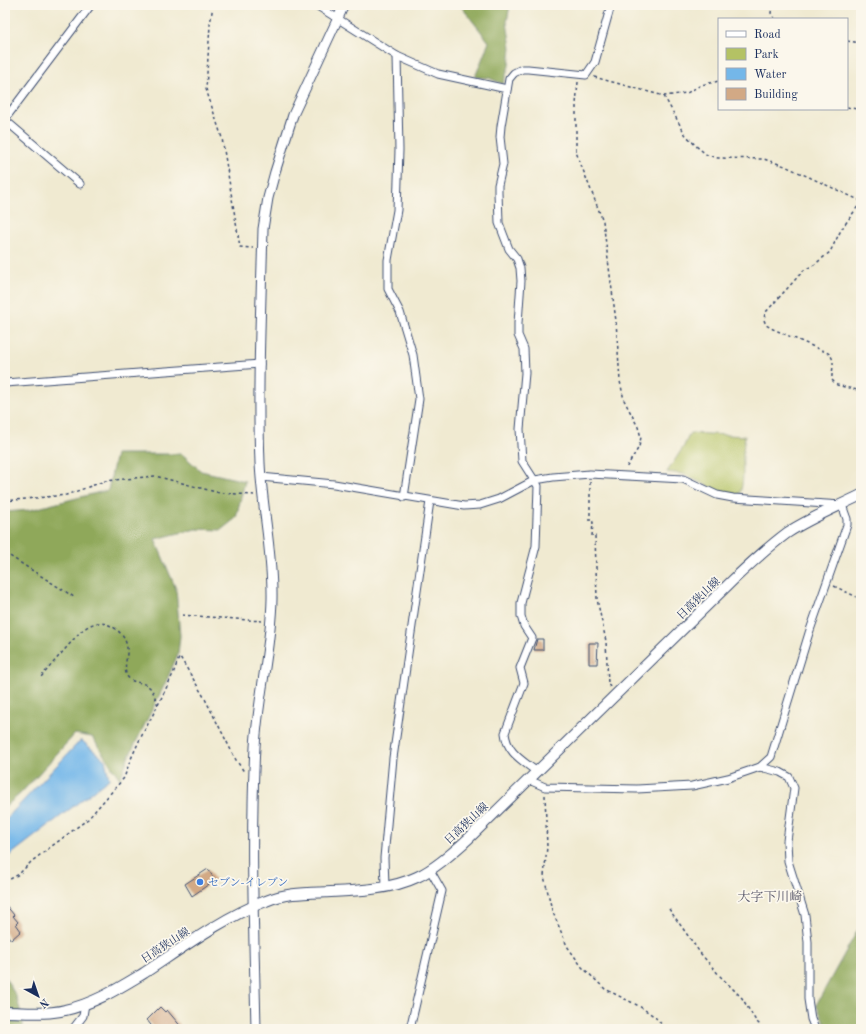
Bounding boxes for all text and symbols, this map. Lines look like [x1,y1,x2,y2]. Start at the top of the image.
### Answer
legend [718,18,848,110]
text: Road [754,29,781,41]
text: Park [754,49,779,61]
text: Water [754,69,787,81]
text: Building [754,89,798,101]
street label: 日高狭山線 [674,575,723,622]
street label: 日高狭山線 [442,800,491,847]
place label: セブン-イレブン [208,876,288,889]
marker: セブン-イレブン [195,877,205,887]
district label: 大字下川崎 [737,890,803,904]
street label: 日高狭山線 [139,925,192,966]
north arrow [18,976,58,1016]
text: N [36,996,50,1010]

